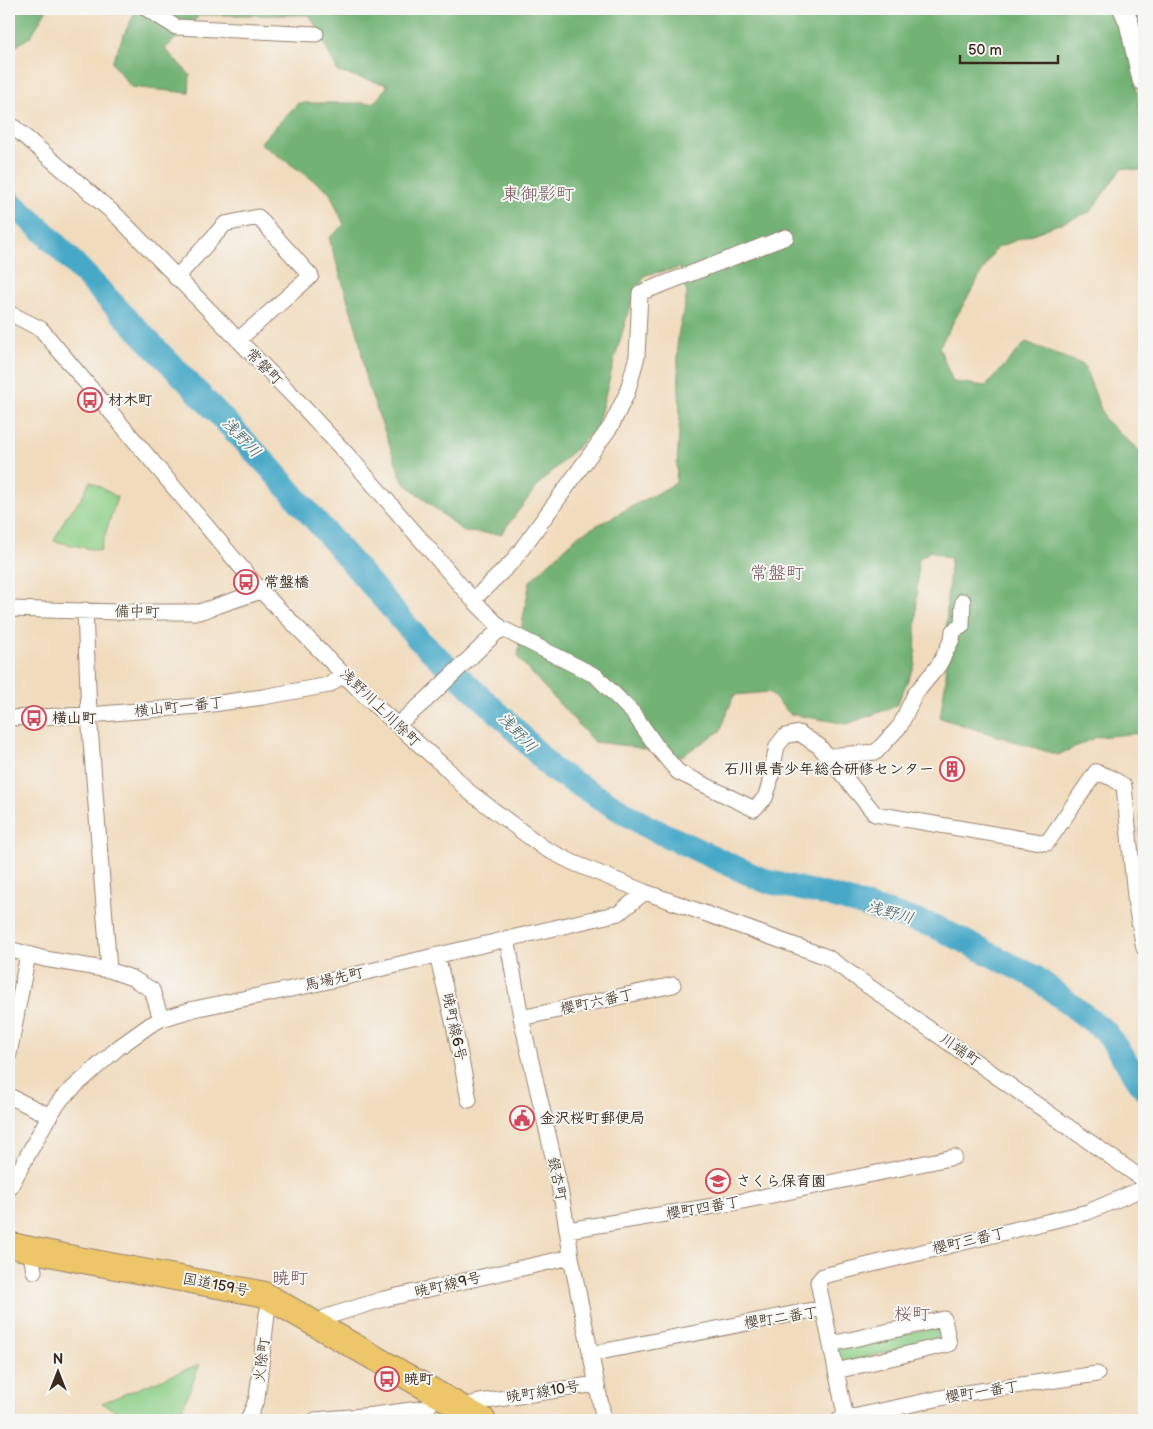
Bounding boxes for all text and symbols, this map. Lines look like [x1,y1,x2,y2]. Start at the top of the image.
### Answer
scale bar [960,32,1058,64]
text: 50 m [968,41,1002,60]
district label: 東御影町 [502,184,574,205]
street label: 常磐町 [241,344,287,390]
bus stop icon: 材木町 [77,387,103,413]
place label: 材木町 [108,391,153,410]
water label: 浅野川 [217,414,265,462]
district label: 常盤町 [750,563,804,584]
bus stop icon: 常盤橋 [233,569,259,595]
place label: 常盤橋 [264,573,309,592]
street label: 備中町 [114,602,161,622]
street label: 浅野川上川除町 [336,665,425,752]
street label: 横山町一番丁 [133,693,225,721]
bus stop icon: 横山町 [21,705,47,731]
place label: 横山町 [52,709,97,728]
water label: 浅野川 [493,709,541,757]
building icon: 石川県青少年総合研修センター [939,756,965,782]
place label: 石川県青少年総合研修センター [724,760,934,779]
water label: 浅野川 [864,897,916,929]
street label: 馬場先町 [303,963,366,995]
street label: 櫻町六番丁 [558,985,636,1019]
street label: 暁町線6号 [438,991,470,1063]
street label: 川端町 [936,1029,985,1071]
public building icon: 金沢桜町郵便局 [509,1105,535,1131]
place label: 金沢桜町郵便局 [540,1109,645,1128]
street label: 銀杏町 [543,1155,571,1204]
school or university icon: さくら保育園 [705,1168,731,1194]
place label: さくら保育園 [736,1172,826,1191]
street label: 櫻町四番丁 [664,1192,742,1224]
street label: 櫻町三番丁 [930,1223,1008,1259]
district label: 暁町 [272,1268,308,1289]
street label: 暁町線9号 [412,1268,484,1302]
street label: 国道159号 [181,1269,251,1301]
street label: 櫻町二番丁 [742,1303,820,1333]
district label: 桜町 [894,1304,930,1325]
street label: 火除町 [250,1336,274,1383]
north arrow [32,1346,82,1396]
text: N [53,1351,63,1368]
bus stop icon: 暁町 [374,1366,400,1392]
place label: 暁町 [404,1370,434,1389]
street label: 暁町線10号 [505,1377,581,1407]
street label: 櫻町一番丁 [943,1377,1021,1407]

